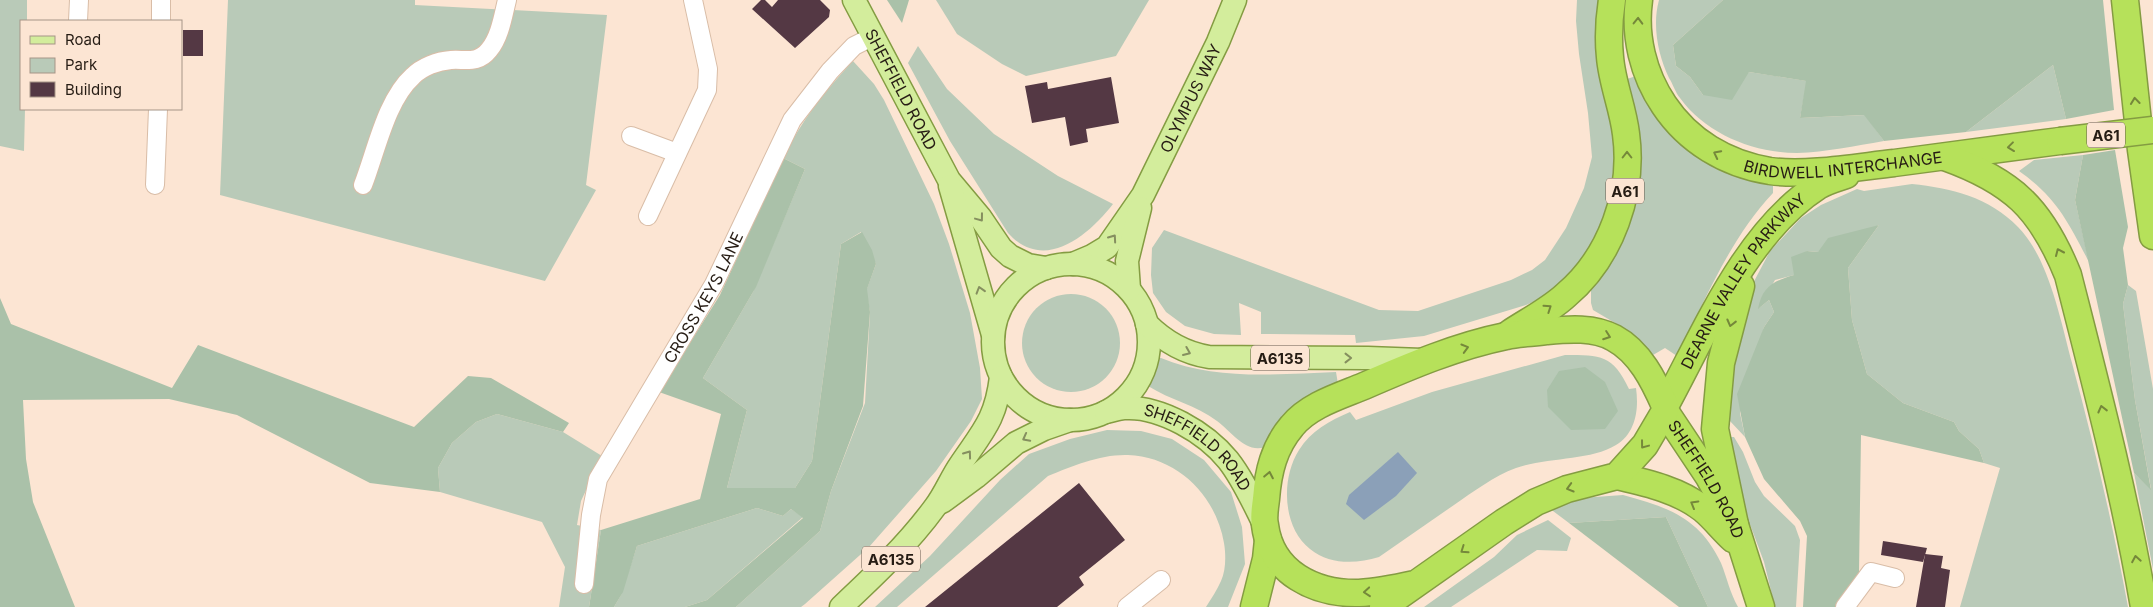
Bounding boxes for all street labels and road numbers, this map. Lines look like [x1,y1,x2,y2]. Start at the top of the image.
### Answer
street label: SHEFFIELD ROAD [861,25,941,153]
street label: OLYMPUS WAY [1155,41,1226,156]
road number: A61 [2087,122,2125,148]
street label: BIRDWELL INTERCHANGE [1741,147,1943,183]
road number: A61 [1606,178,1644,204]
street label: DEARNE VALLEY PARKWAY [1676,189,1810,372]
street label: CROSS KEYS LANE [659,229,747,367]
road number: A6135 [1251,346,1309,370]
street label: SHEFFIELD ROAD [1142,400,1255,494]
street label: SHEFFIELD ROAD [1664,416,1749,541]
road number: A6135 [862,546,920,572]

